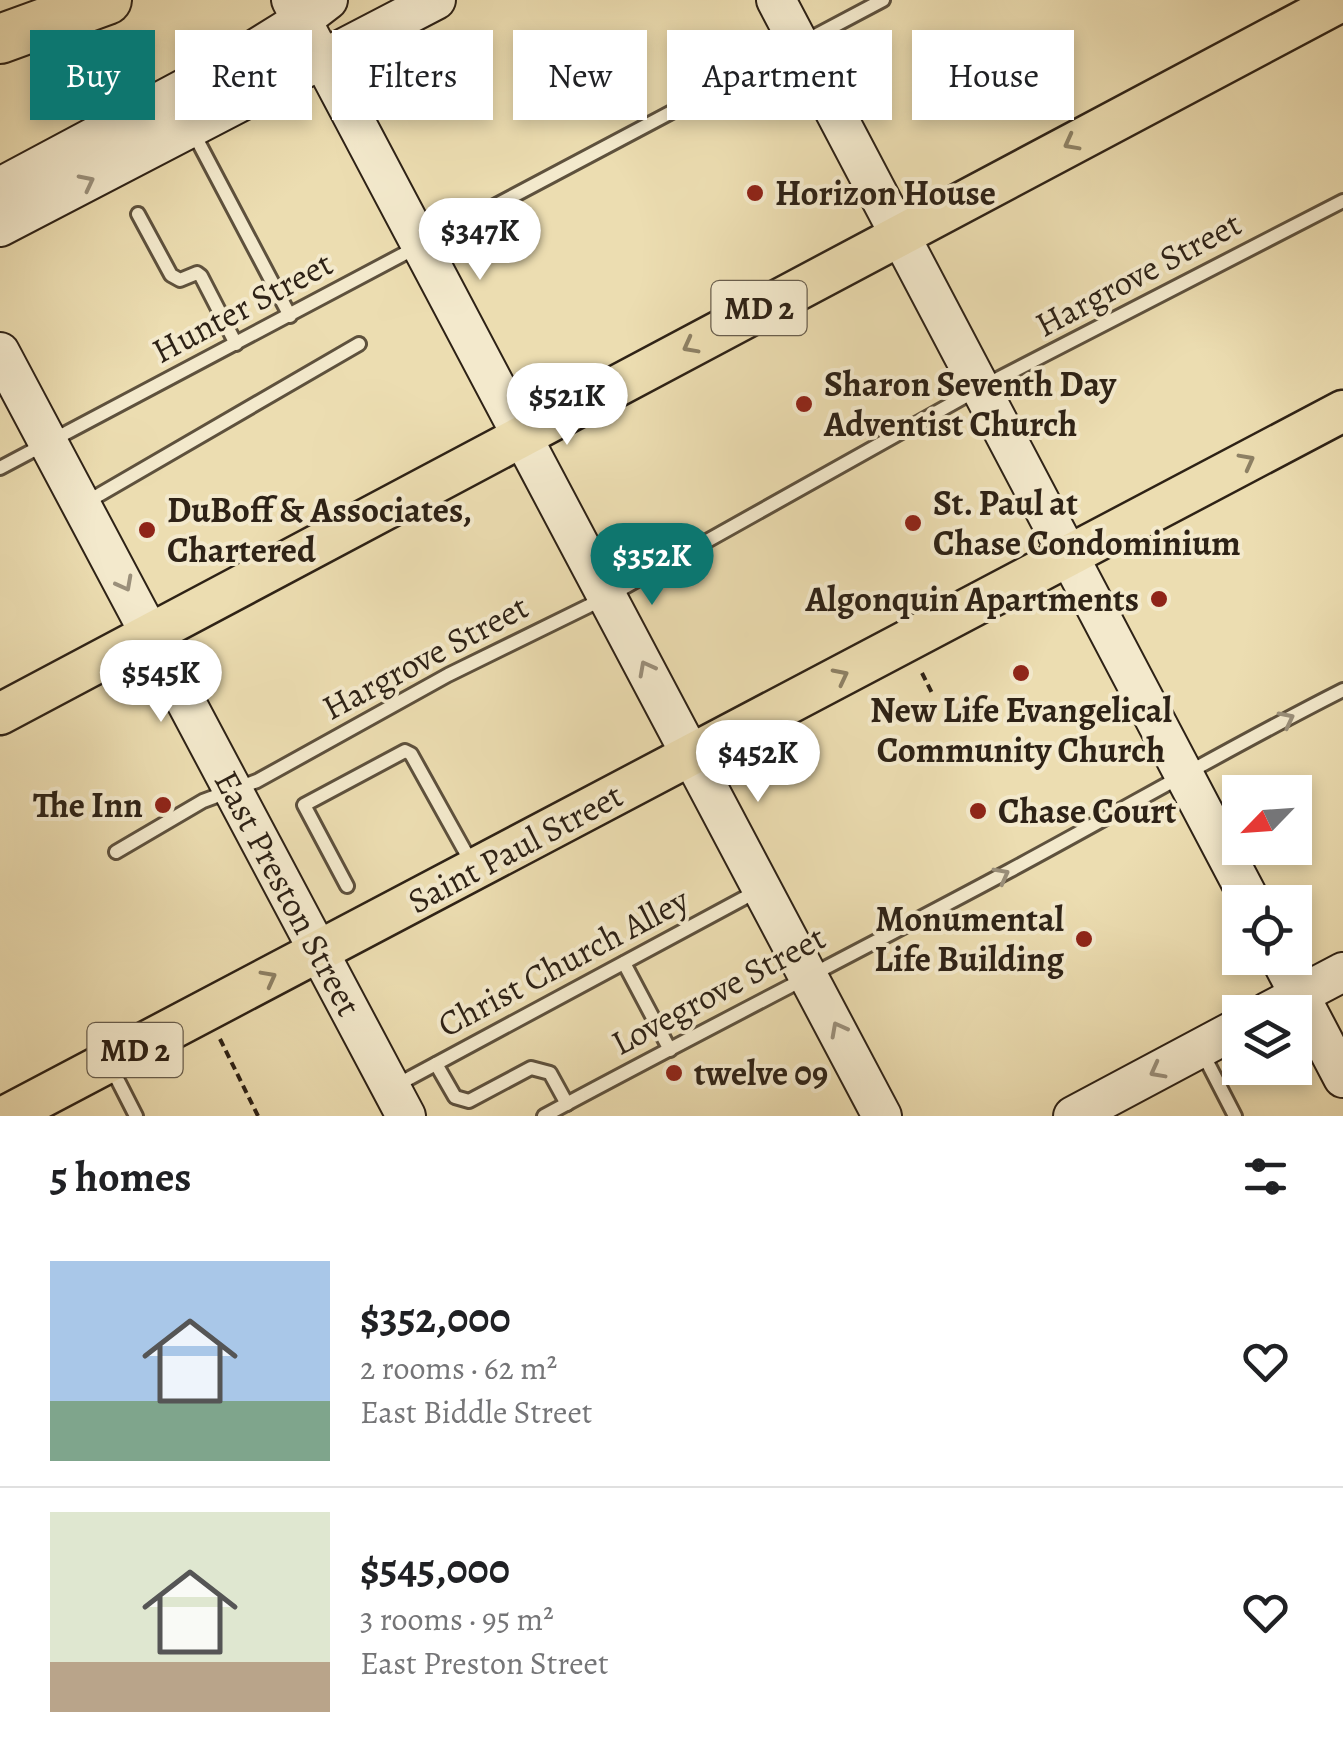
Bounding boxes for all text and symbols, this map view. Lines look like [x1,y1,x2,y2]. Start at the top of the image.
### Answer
chip: Buy [30,30,155,120]
chip: Rent [175,30,312,120]
chip: Filters [332,30,493,120]
chip: New [513,30,647,120]
chip: Apartment [667,30,892,120]
chip: House [912,30,1074,120]
one-way arrow [1063,131,1081,150]
place label: Horizon House [775,169,996,217]
one-way arrow [76,175,94,194]
marker: Horizon House [744,182,766,204]
pin: $347K [410,198,550,283]
street label: Hargrove Street [1027,200,1249,348]
text: $347K [441,208,519,252]
street label: Hunter Street [143,239,341,375]
road number: MD 2 [712,281,806,335]
one-way arrow [682,333,700,353]
place label: Sharon Seventh Day Adventist Church [823,360,1117,448]
pin: $521K [497,363,637,448]
text: $521K [529,373,605,417]
marker: Sharon Seventh Day Adventist Church [793,393,815,415]
one-way arrow [1237,454,1255,474]
place label: St. Paul at Chase Condominium [933,479,1241,567]
place label: DuBoff & Associates, Chartered [167,486,472,574]
marker: St. Paul at Chase Condominium [902,512,924,534]
marker: DuBoff & Associates, Chartered [136,519,158,541]
pin: $352K [582,523,722,608]
text: $352K [613,533,691,577]
one-way arrow [113,573,132,591]
place label: Algonquin Apartments [805,575,1139,623]
street label: Hargrove Street [314,583,536,731]
marker: Algonquin Apartments [1148,588,1170,610]
pin: $545K [91,640,231,725]
text: $545K [122,650,200,694]
one-way arrow [639,660,658,678]
marker: New Life Evangelical Community Church [1010,662,1032,684]
one-way arrow [830,669,848,688]
place label: New Life Evangelical Community Church [870,686,1172,774]
one-way arrow [1276,712,1294,731]
pin: $452K [688,720,828,805]
text: $452K [718,730,798,774]
street label: East Preston Street [203,762,373,1024]
street label: Saint Paul Street [399,771,631,925]
north arrow [1222,775,1312,865]
map controls [1222,775,1312,1085]
place label: The Inn [33,781,143,829]
place label: Chase Court [998,787,1177,835]
marker: The Inn [152,794,174,816]
marker: Chase Court [967,800,989,822]
one-way arrow [991,867,1009,887]
street label: Christ Church Alley [429,875,697,1048]
button: locate [1222,885,1312,975]
place label: Monumental Life Building [874,895,1064,983]
street label: Lovegrove Street [602,913,834,1067]
marker: Monumental Life Building [1073,928,1095,950]
one-way arrow [258,970,276,990]
button: layers [1222,995,1312,1085]
one-way arrow [831,1022,850,1040]
road number: MD 2 [88,1023,182,1077]
place label: twelve 09 [694,1049,828,1097]
one-way arrow [1149,1059,1167,1079]
marker: twelve 09 [663,1062,685,1084]
text: 5 homes [50,1148,191,1205]
icon: filters [1238,1149,1293,1204]
text: $352,000 [360,1289,511,1346]
icon: home [130,1301,250,1421]
icon: heart [1238,1334,1293,1389]
text: 2 rooms · 62 m² [360,1346,557,1390]
text: East Biddle Street [360,1390,592,1434]
text: $545,000 [360,1540,510,1597]
icon: home [130,1552,250,1672]
icon: heart [1238,1585,1293,1640]
text: 3 rooms · 95 m² [360,1597,554,1641]
text: East Preston Street [360,1641,608,1685]

